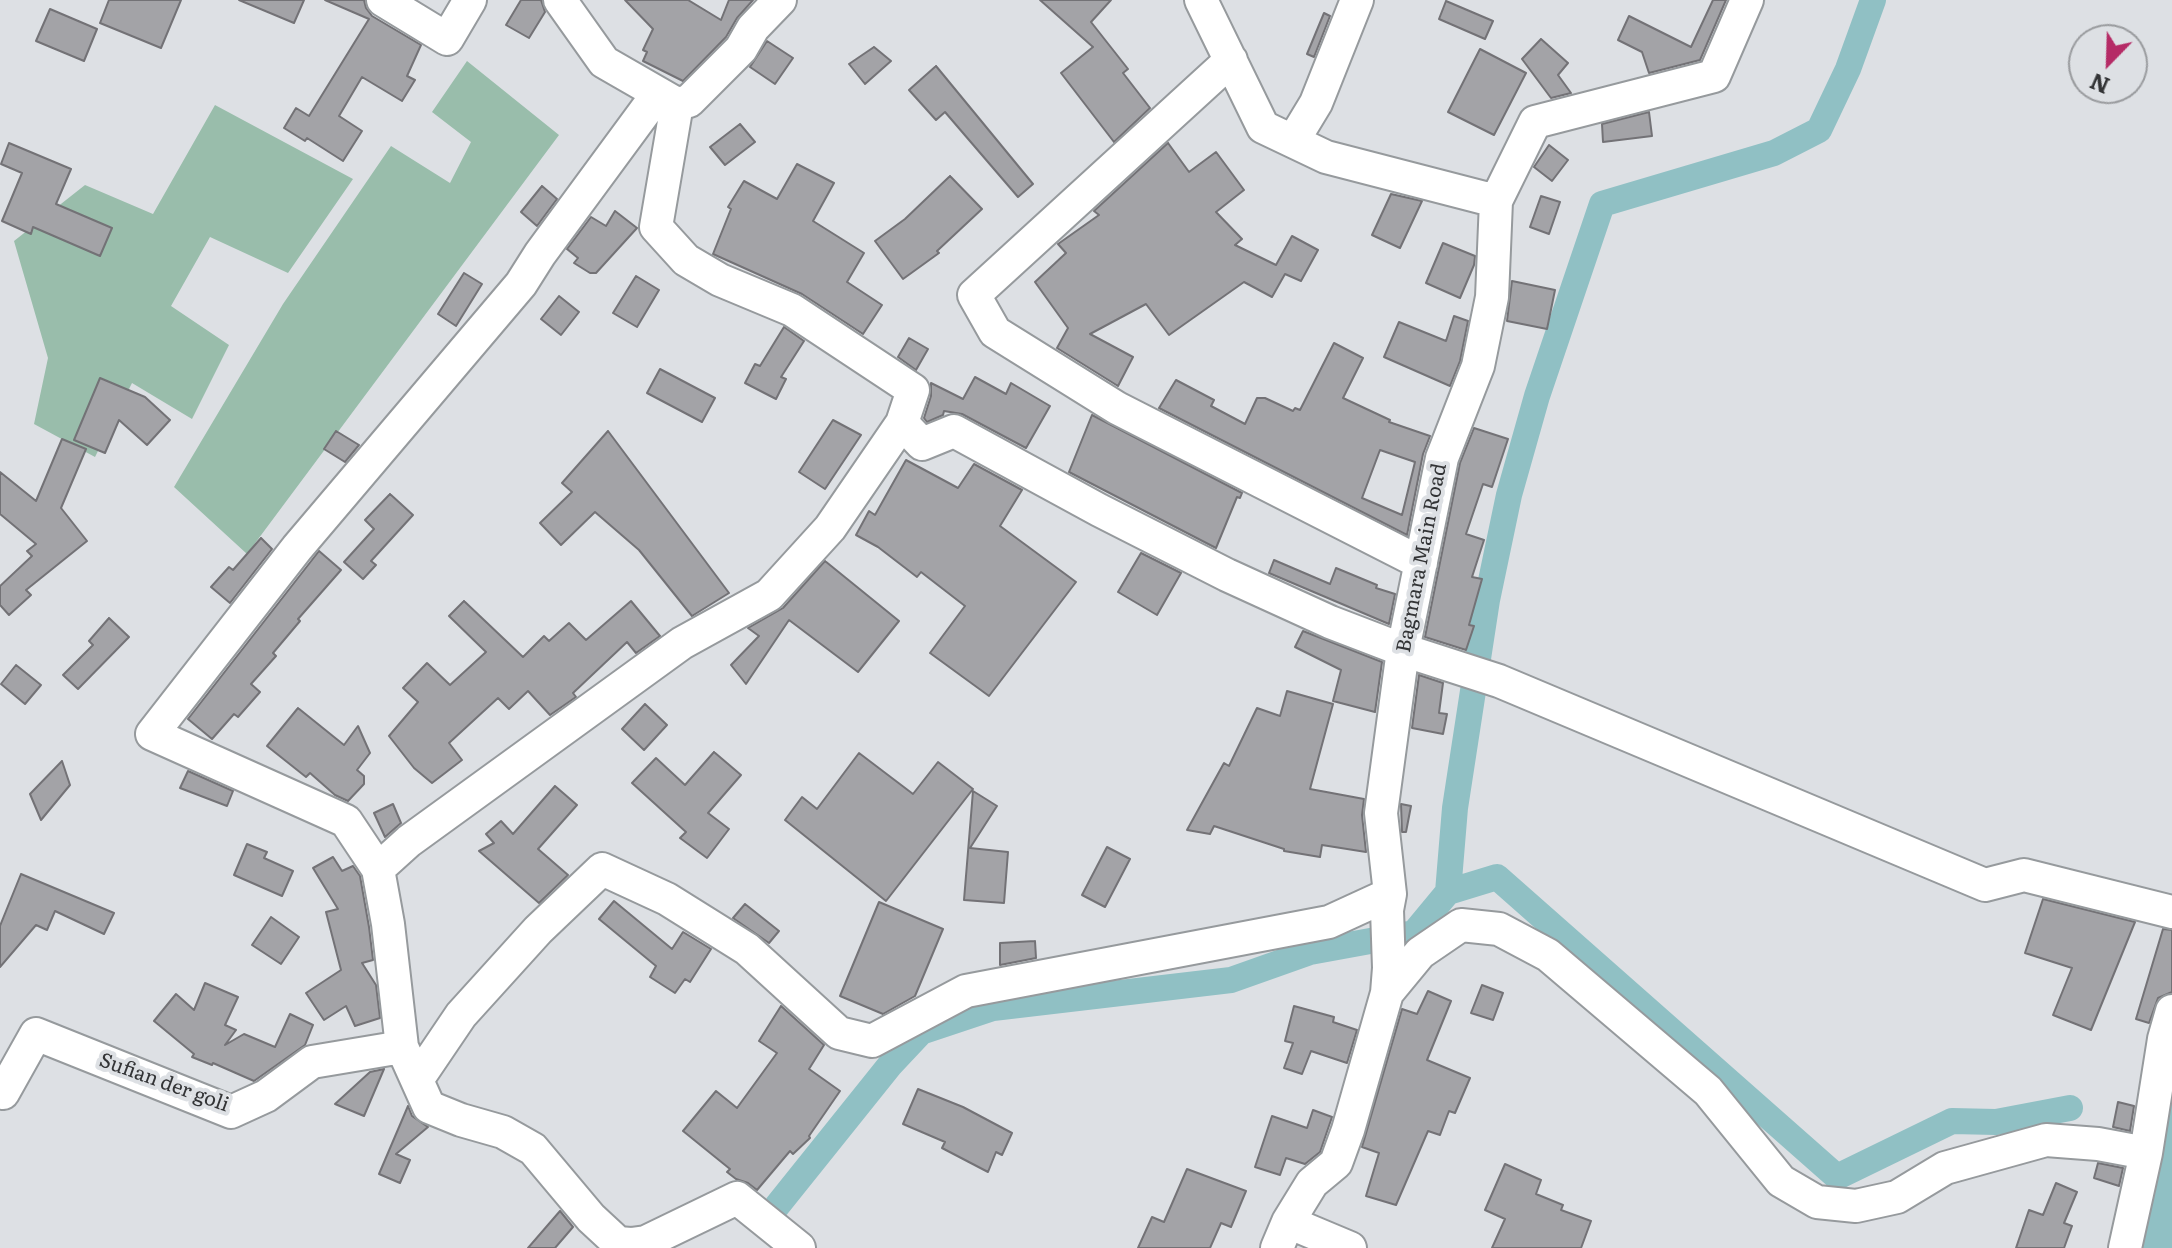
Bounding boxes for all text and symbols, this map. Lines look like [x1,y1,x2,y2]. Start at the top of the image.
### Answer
north arrow [2068,24,2148,104]
text: N [2084,66,2114,104]
street label: Bagmara Main Road [1392,461,1452,655]
street label: Sufian der goli [96,1048,232,1118]

